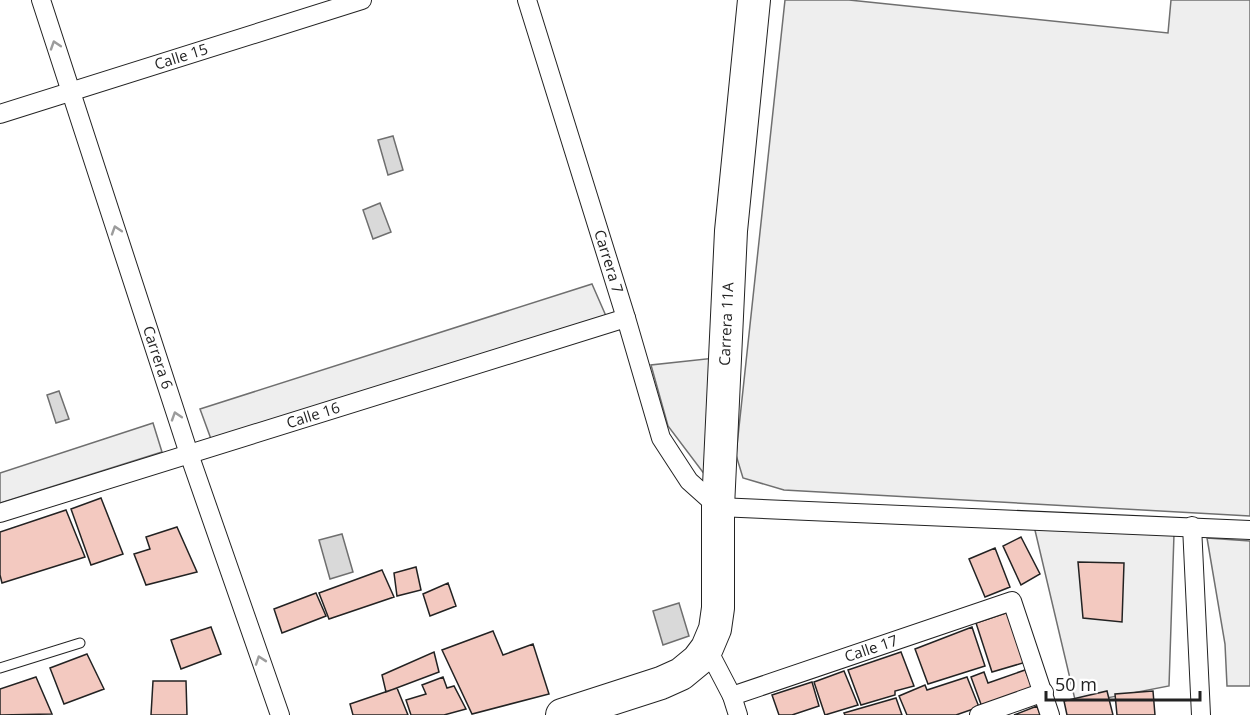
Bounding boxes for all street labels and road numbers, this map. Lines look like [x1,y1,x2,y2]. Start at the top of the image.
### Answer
street label: Calle 15 [152,38,210,74]
street label: Carrera 7 [590,227,629,296]
street label: Carrera 11A [714,281,738,366]
street label: Carrera 6 [139,323,178,391]
street label: Calle 16 [284,397,342,432]
street label: Calle 17 [842,630,900,666]

